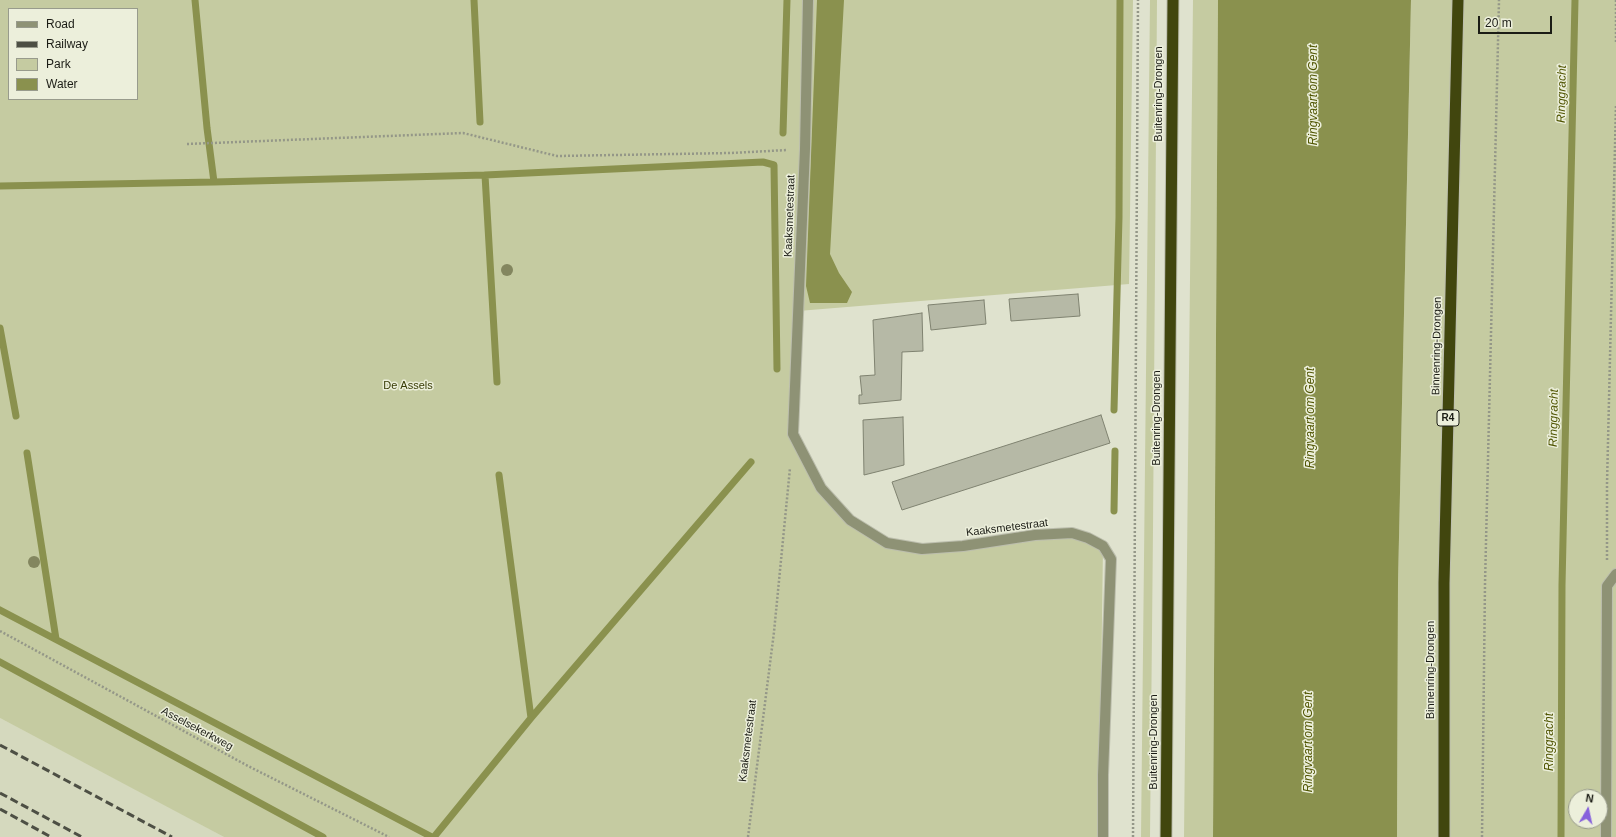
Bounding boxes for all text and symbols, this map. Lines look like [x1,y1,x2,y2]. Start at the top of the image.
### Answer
legend [8,8,138,100]
scale bar [1480,8,1554,34]
text: 20 m [1485,16,1512,30]
text: Road [46,17,75,31]
text: Railway [46,37,88,51]
water label: Ringvaart om Gent [1307,45,1321,145]
street label: Buitenring-Drongen [1152,46,1166,142]
text: Park [46,57,71,71]
water label: Ringgracht [1554,65,1570,123]
text: Water [46,77,78,91]
street label: Kaaksmetestraat [782,175,798,257]
street label: Binnenring-Drongen [1430,297,1444,395]
water label: Ringvaart om Gent [1304,368,1318,468]
street label: Buitenring-Drongen [1150,370,1164,466]
park label: De Assels [383,379,433,393]
water label: Ringgracht [1546,389,1562,447]
road number: R4 [1437,410,1459,426]
street label: Kaaksmetestraat [965,516,1049,540]
street label: Binnenring-Drongen [1424,621,1438,719]
water label: Ringvaart om Gent [1302,692,1316,792]
street label: Buitenring-Drongen [1147,694,1161,790]
street label: Kaaksmetestraat [736,699,760,783]
street label: Asselsekerkweg [159,705,235,753]
water label: Ringgracht [1543,713,1557,771]
north arrow [1568,789,1608,829]
text: N [1585,792,1595,805]

